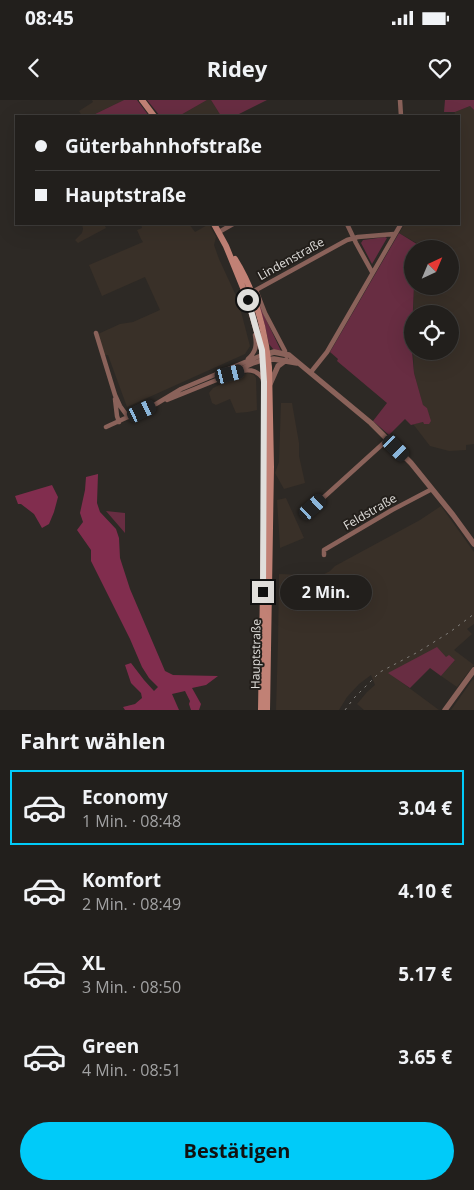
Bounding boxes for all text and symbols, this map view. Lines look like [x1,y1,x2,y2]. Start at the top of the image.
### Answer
text: 08:45 [25,5,74,31]
text: Ridey [207,53,267,83]
icon: back [20,54,48,82]
icon: heart [426,54,454,82]
text: Güterbahnhofstraße [65,133,262,159]
text: Hauptstraße [65,182,186,208]
street label: Lindenstraße [254,233,327,284]
north arrow [404,240,459,295]
map controls [404,240,459,360]
route start [237,289,259,311]
button: locate [404,305,459,360]
car [213,363,246,385]
car [125,398,158,424]
car [380,432,411,464]
street label: Feldstraße [340,489,400,534]
car [296,491,329,523]
callout: 2 Min. [280,574,373,610]
route end [252,581,274,603]
text: 2 Min. [302,581,350,603]
street label: Hauptstraße [246,618,265,689]
text: Fahrt wählen [20,725,166,755]
text: Economy [82,784,168,810]
icon: car [22,785,67,830]
text: 3.04 € [398,795,452,821]
text: 1 Min. · 08:48 [82,810,181,832]
text: Komfort [82,867,161,893]
icon: car [22,868,67,913]
text: 4.10 € [398,878,452,904]
text: 2 Min. · 08:49 [82,893,181,915]
text: XL [82,950,105,976]
icon: car [22,951,67,996]
text: 5.17 € [398,961,452,987]
text: 3 Min. · 08:50 [82,976,181,998]
text: Green [82,1033,139,1059]
icon: car [22,1034,67,1079]
text: 3.65 € [398,1044,452,1070]
text: 4 Min. · 08:51 [82,1059,181,1081]
button: Bestätigen [20,1122,454,1180]

